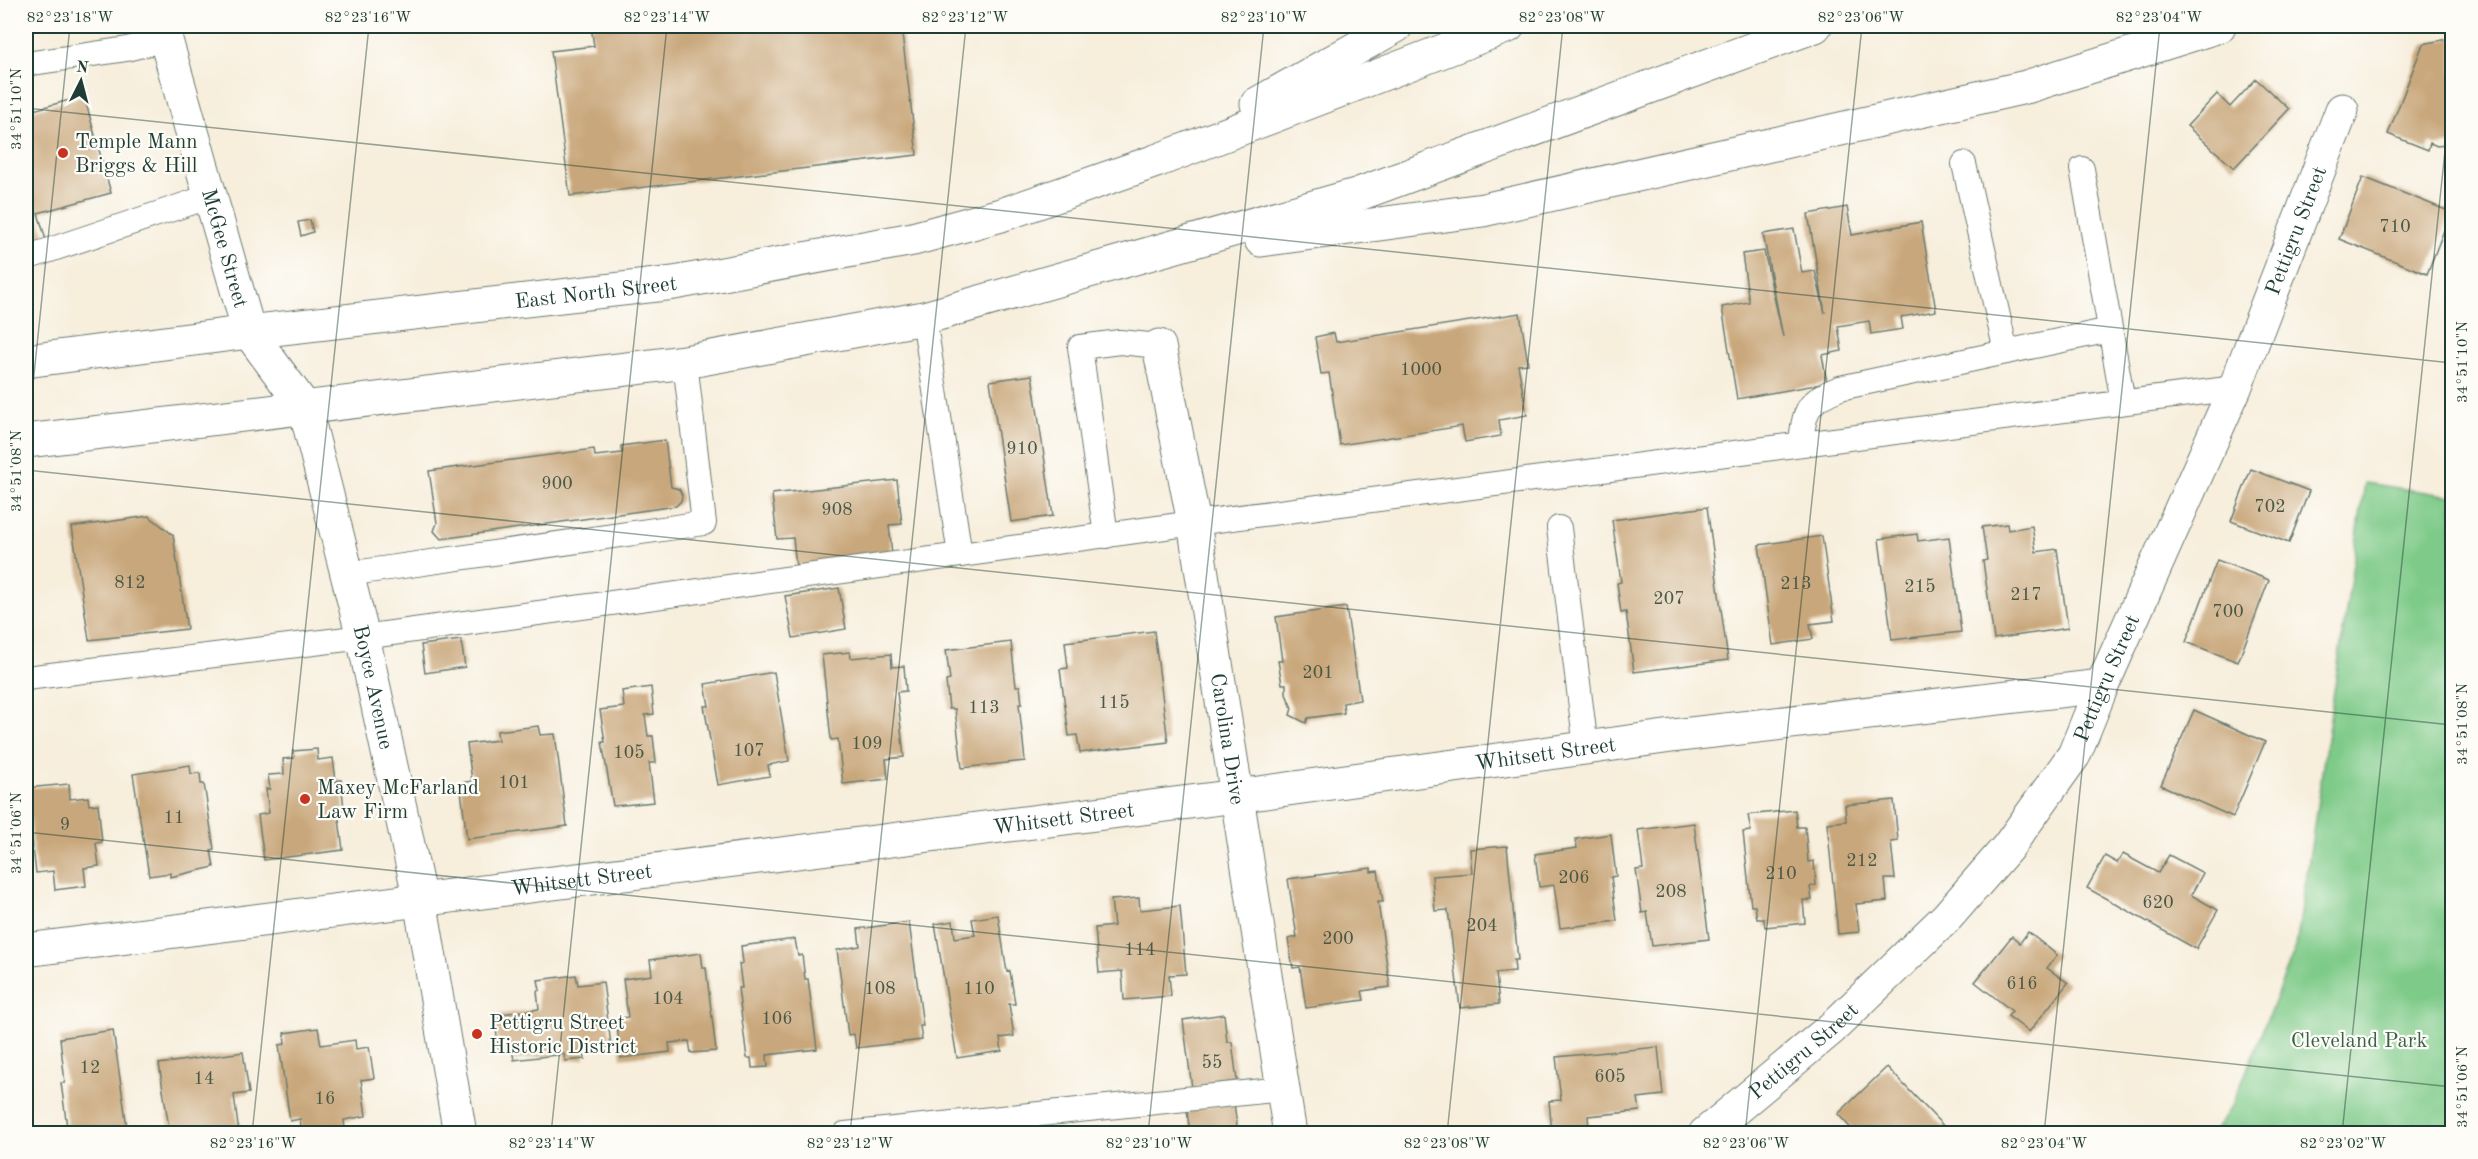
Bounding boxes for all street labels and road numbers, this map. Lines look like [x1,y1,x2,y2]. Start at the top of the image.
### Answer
street label: Pettigru Street [2263,164,2331,298]
street label: McGee Street [197,187,251,311]
street label: East North Street [514,274,678,313]
street label: Pettigru Street [2072,612,2144,745]
street label: Boyce Avenue [348,623,396,751]
street label: Carolina Drive [1206,672,1247,806]
street label: Whitsett Street [1474,735,1617,775]
street label: Whitsett Street [992,800,1136,839]
street label: Whitsett Street [510,861,653,900]
street label: Pettigru Street [1746,1000,1863,1104]

